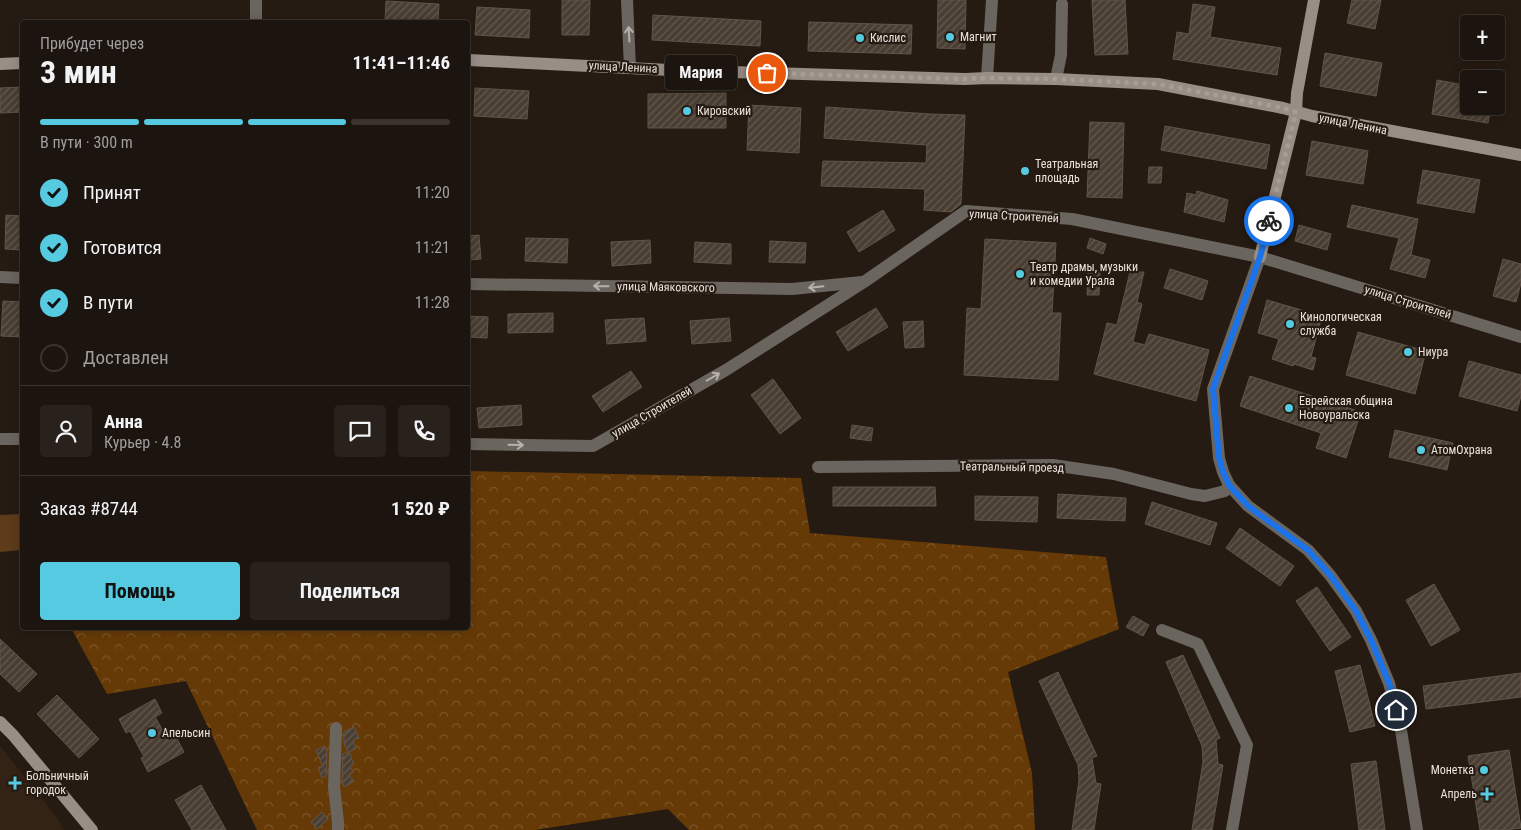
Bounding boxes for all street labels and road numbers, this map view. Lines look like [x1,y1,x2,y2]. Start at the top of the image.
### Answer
street label: улица Ленина [588,58,658,76]
street label: улица Ленина [1318,111,1388,137]
street label: улица Строителей [969,207,1059,225]
street label: улица Маяковского [617,279,715,295]
street label: улица Строителей [1363,282,1453,322]
street label: улица Строителей [610,383,694,441]
street label: Театральный проезд [960,459,1065,475]

